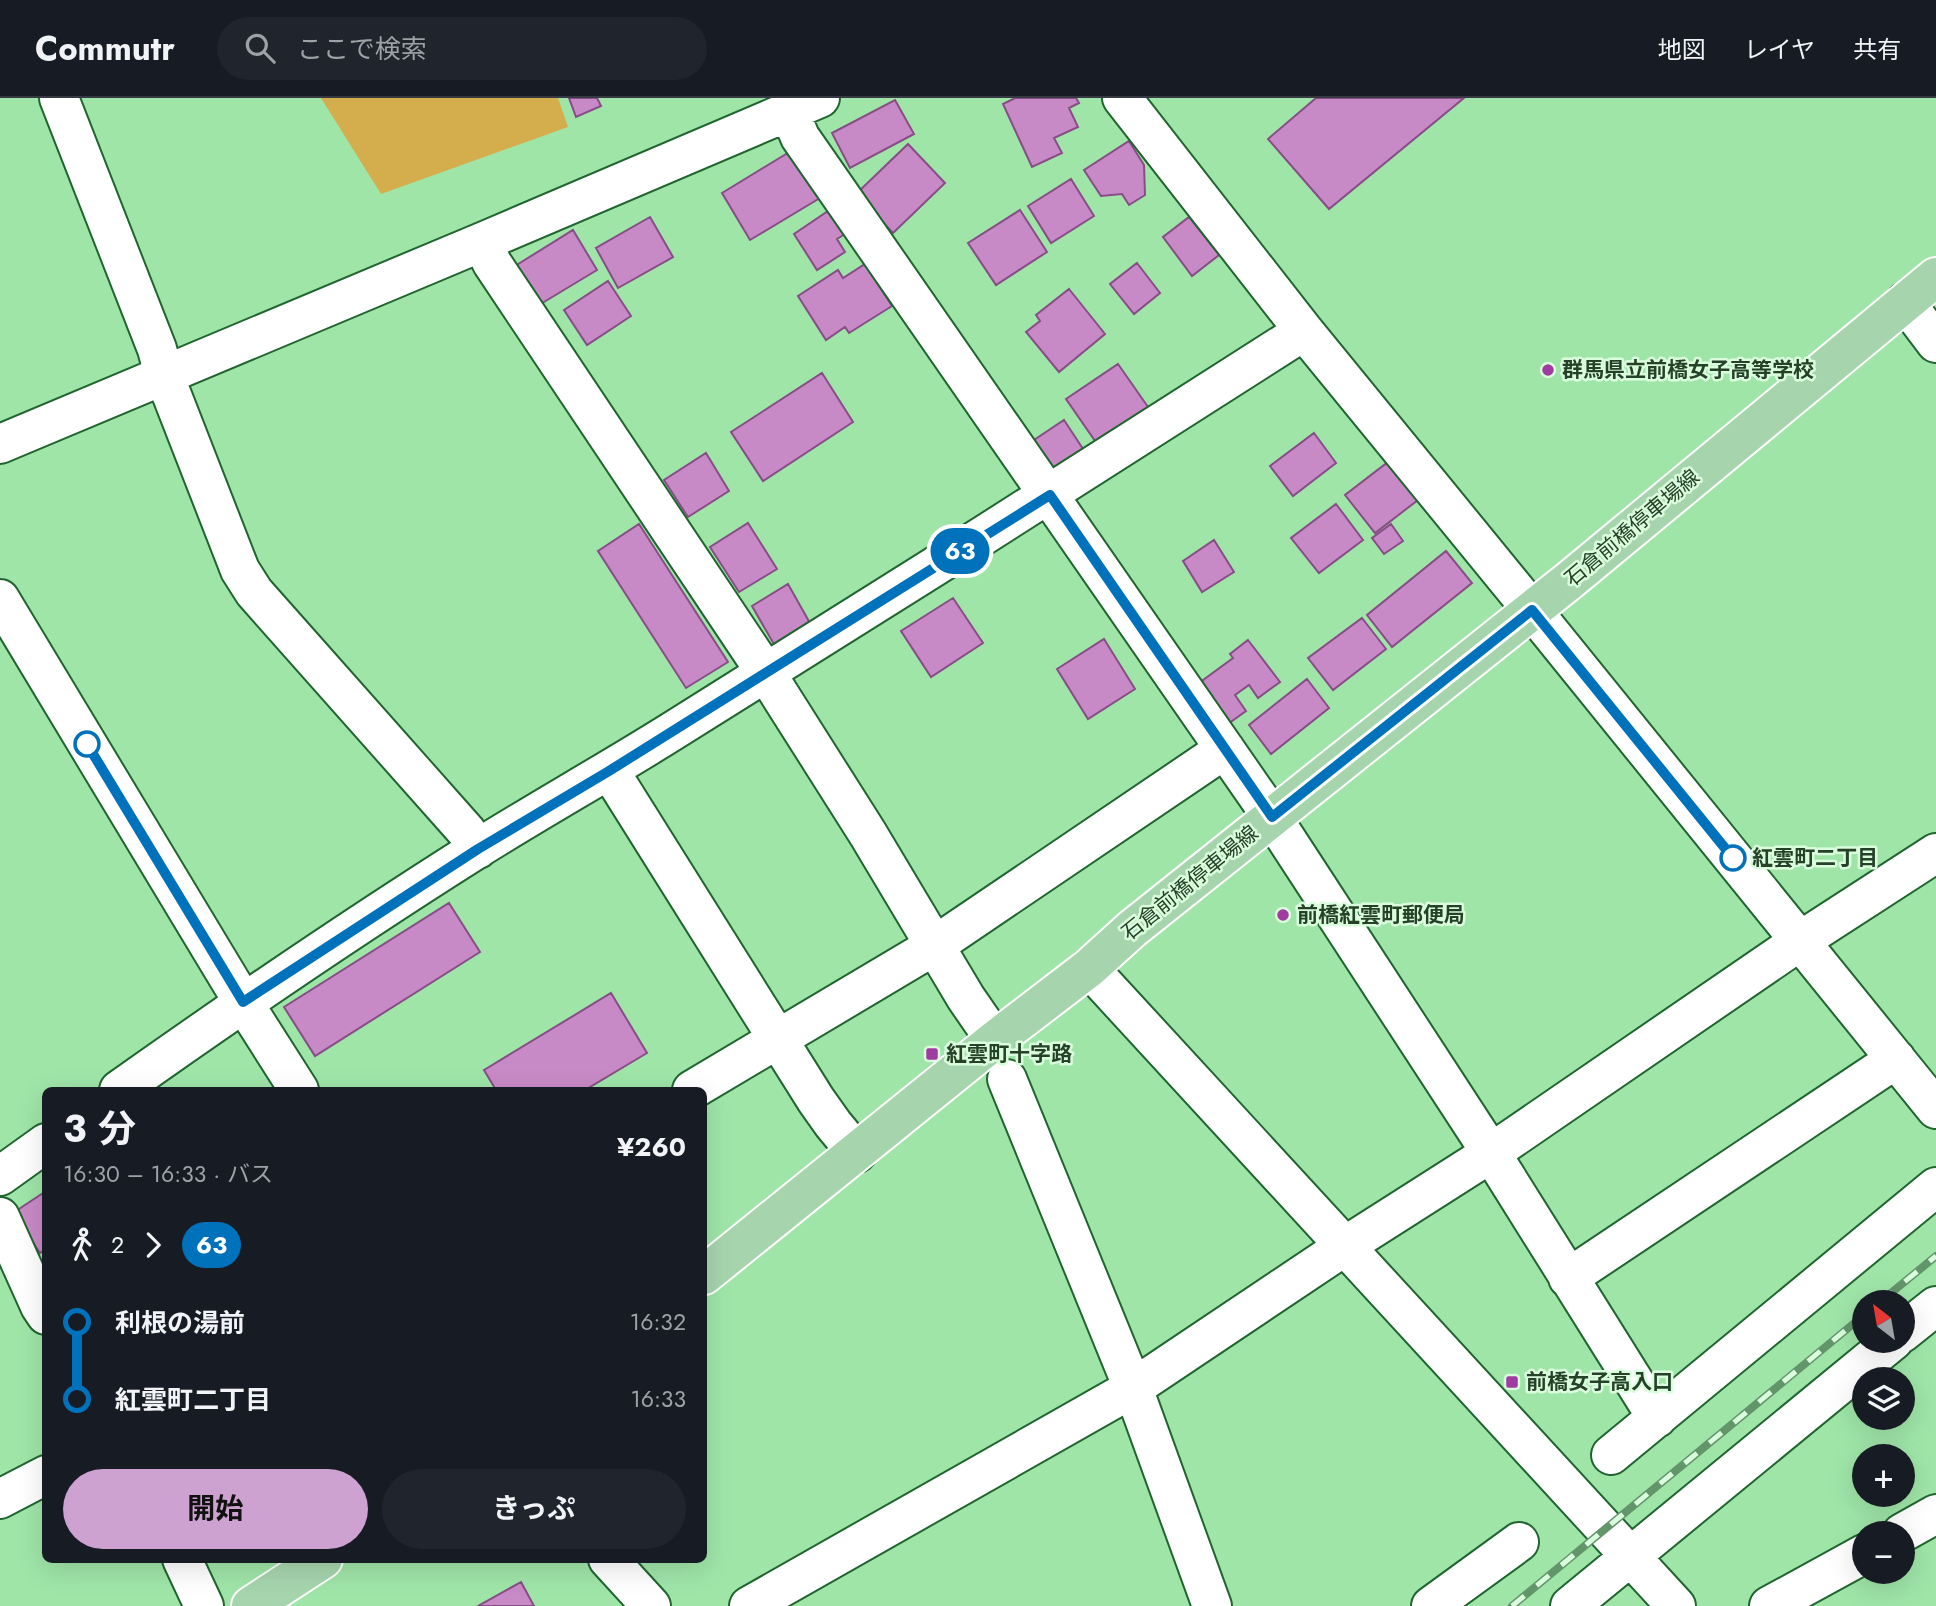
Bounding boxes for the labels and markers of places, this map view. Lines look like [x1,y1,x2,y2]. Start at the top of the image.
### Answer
place label: 群馬県立前橋女子高等学校 [1562,355,1814,385]
marker: 群馬県立前橋女子高等学校 [1540,362,1556,378]
unlabelled marker [74,731,100,757]
place label: 紅雲町二丁目 [1752,843,1878,873]
marker: 紅雲町二丁目 [1720,845,1746,871]
place label: 前橋紅雲町郵便局 [1297,900,1465,930]
marker: 前橋紅雲町郵便局 [1275,907,1291,923]
place label: 紅雲町十字路 [946,1039,1072,1069]
marker: 紅雲町十字路 [924,1046,940,1062]
place label: 前橋女子高入口 [1526,1367,1673,1397]
marker: 前橋女子高入口 [1504,1374,1520,1390]

